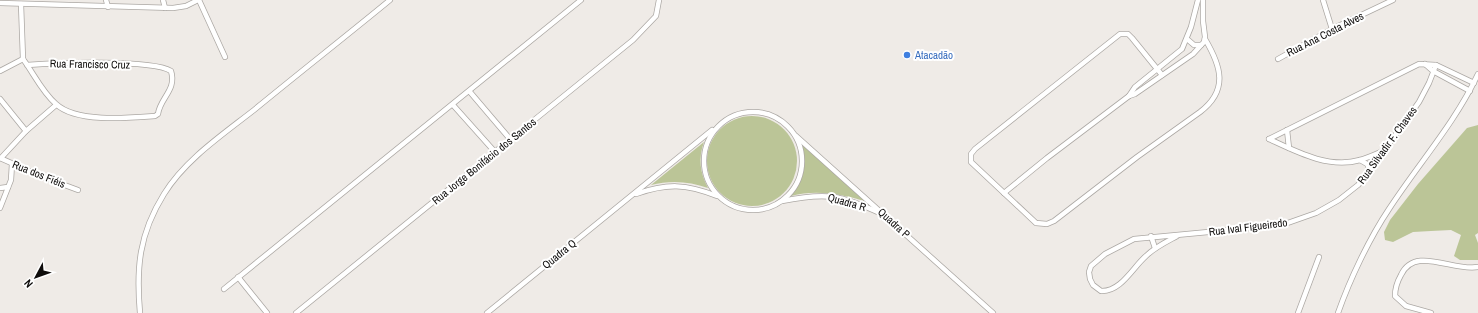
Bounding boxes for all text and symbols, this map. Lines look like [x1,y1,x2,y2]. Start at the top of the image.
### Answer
street label: Rua Ana Costa Alves [1284,8,1366,59]
place label: Atacadão [914,48,953,62]
marker: Atacadão [902,50,912,60]
street label: Rua Francisco Cruz [50,56,131,72]
street label: Rua Silvadir F. Chaves [1354,103,1420,186]
street label: Rua Jorge Bonifácio dos Santos [429,114,539,207]
street label: Rua dos Fiéis [10,157,68,191]
street label: Quadra R [826,190,868,214]
street label: Quadra P [875,205,913,241]
street label: Rua Ival Figueiredo [1208,215,1288,239]
street label: Quadra Q [539,236,579,272]
north arrow [16,257,56,297]
text: N [21,277,36,291]

